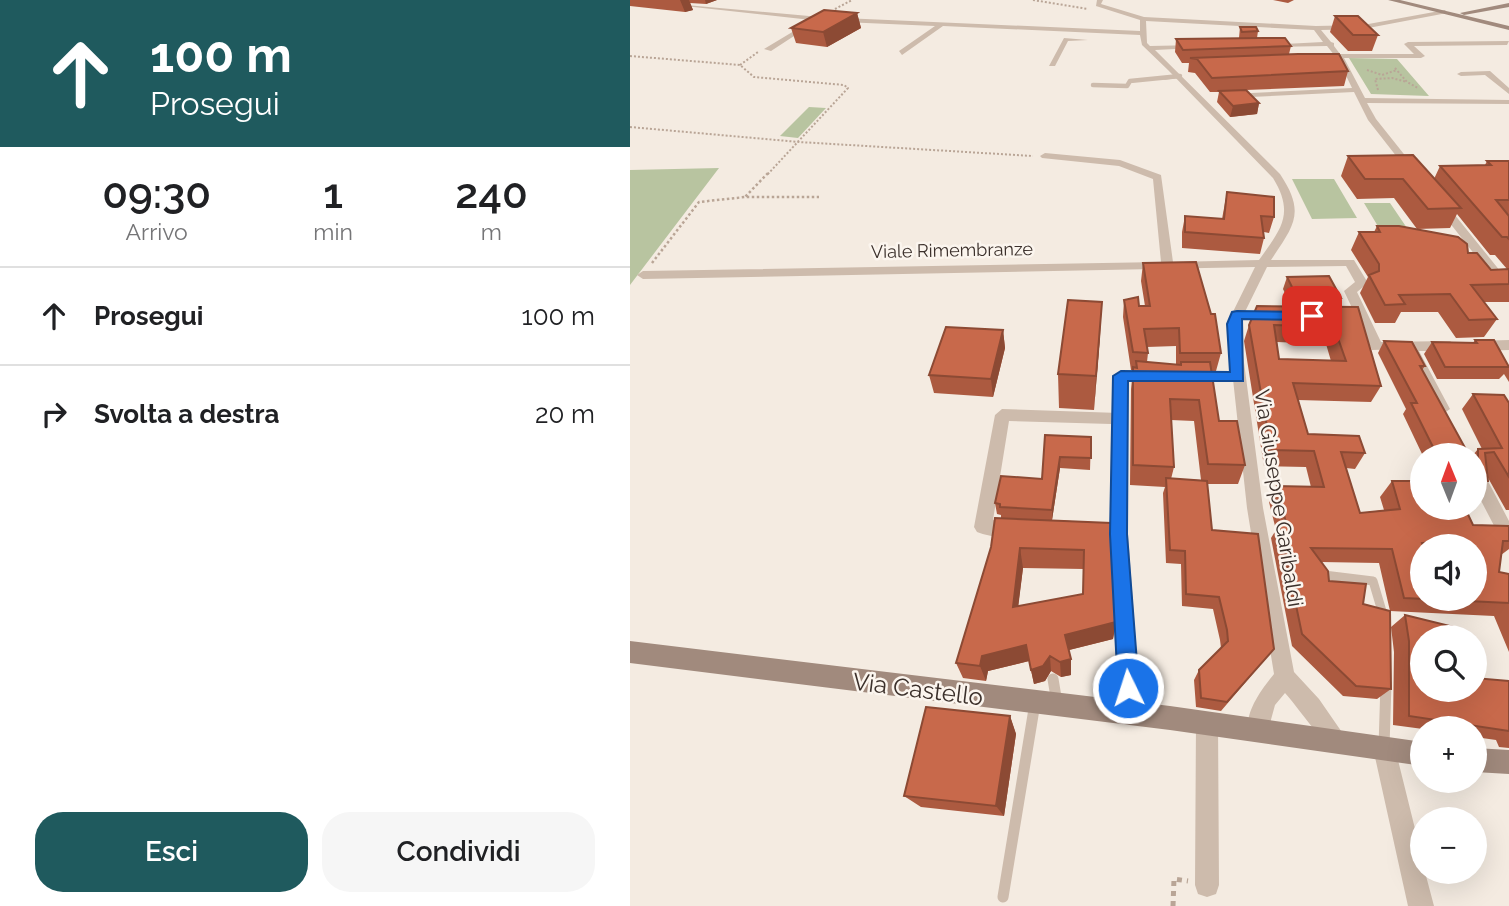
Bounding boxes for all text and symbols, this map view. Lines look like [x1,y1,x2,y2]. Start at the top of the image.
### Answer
text: 100 m [150,26,292,83]
icon: ahead [35,28,126,119]
text: Prosegui [150,85,280,122]
text: 09:30 [102,169,211,218]
text: 1 [323,169,343,218]
text: 240 [455,169,528,218]
text: Arrivo [126,218,188,245]
text: min [313,218,353,245]
text: m [481,218,502,245]
street label: Viale Rimembranze [871,238,1034,262]
pin [1282,286,1342,346]
icon: ahead [35,297,73,335]
icon: arrive [1293,297,1331,335]
text: Prosegui [94,301,203,331]
text: 100 m [522,301,595,331]
street label: Via Giuseppe Garibaldi [1249,387,1309,609]
icon: right [35,395,73,433]
text: Svolta a destra [94,399,280,429]
text: 20 m [535,399,595,429]
north arrow [1410,443,1488,520]
map controls [1410,443,1487,884]
button: sound [1410,534,1487,611]
button: search [1410,625,1487,702]
position arrow [1091,651,1165,725]
street label: Via Castello [851,667,985,711]
button: + [1410,716,1487,793]
button: − [1410,807,1487,884]
button: Esci [35,812,308,892]
button: Condividi [322,812,595,892]

